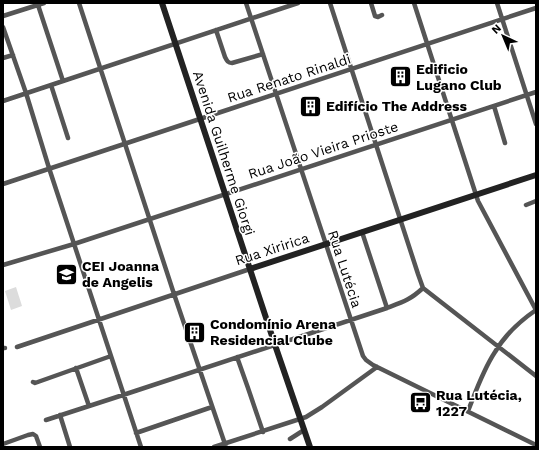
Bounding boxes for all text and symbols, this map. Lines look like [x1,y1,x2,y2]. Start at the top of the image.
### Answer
north arrow [483,16,523,56]
text: N [489,22,504,37]
street label: Rua Renato Rinaldi [225,50,353,106]
place label: Edificio Lugano Club [416,61,502,93]
building icon: Edificio Lugano Club [387,64,413,90]
street label: Avenida Guilherme Giorgi [190,69,258,237]
building icon: Edifício The Address [298,93,324,119]
place label: Edifício The Address [326,98,467,114]
street label: Rua João Vieira Prioste [246,118,400,182]
street label: Rua Lutécia [325,228,365,310]
street label: Rua Xiririca [233,230,311,268]
place label: CEI Joanna de Angelis [82,258,160,290]
school or university icon: CEI Joanna de Angelis [53,261,79,287]
place label: Condomínio Arena Residencial Clube [210,316,337,348]
building icon: Condomínio Arena Residencial Clube [182,319,208,345]
place label: Rua Lutécia, 1227 [436,387,522,419]
bus stop icon: Rua Lutécia, 1227 [407,390,433,416]

